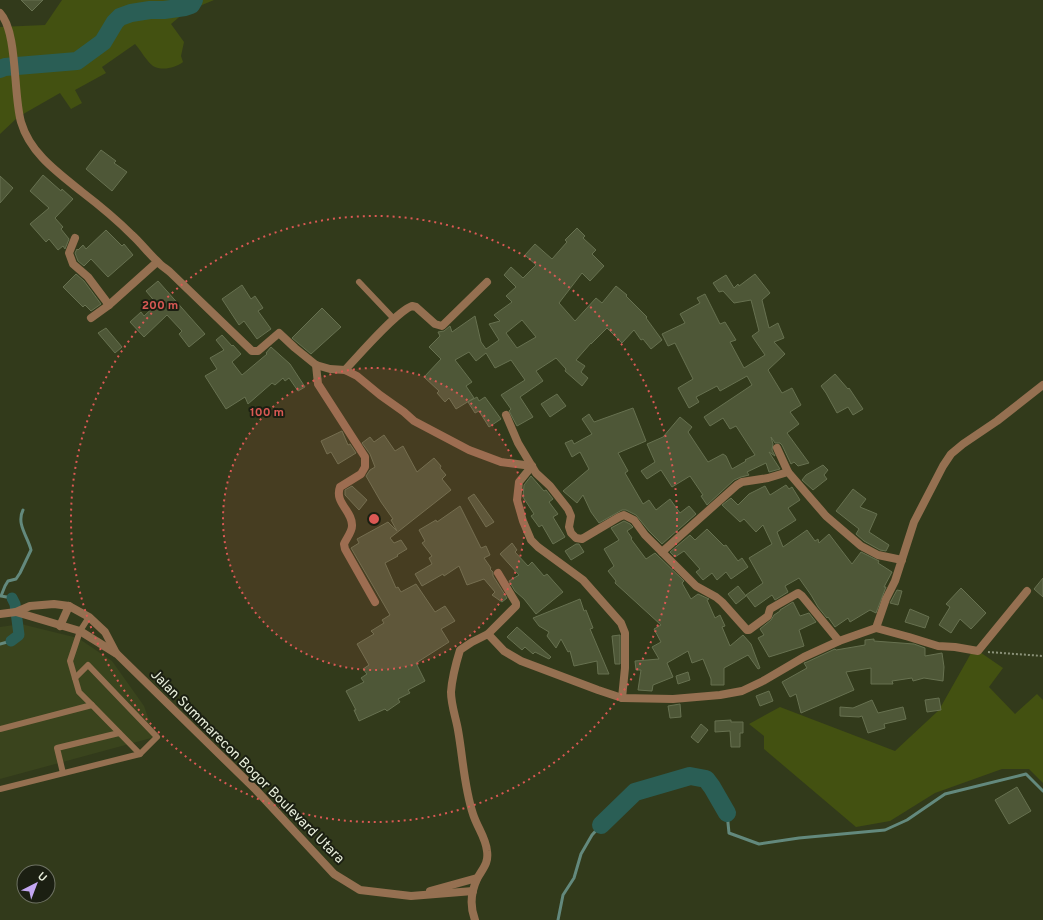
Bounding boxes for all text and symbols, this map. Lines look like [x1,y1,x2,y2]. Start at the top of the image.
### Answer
text: 200 m [142,298,178,314]
text: 100 m [250,405,284,421]
centre of rings [367,512,381,526]
street label: Jalan Summarecon Bogor Boulevard Utara [146,666,348,868]
north arrow [16,864,56,904]
text: U [34,869,50,885]

